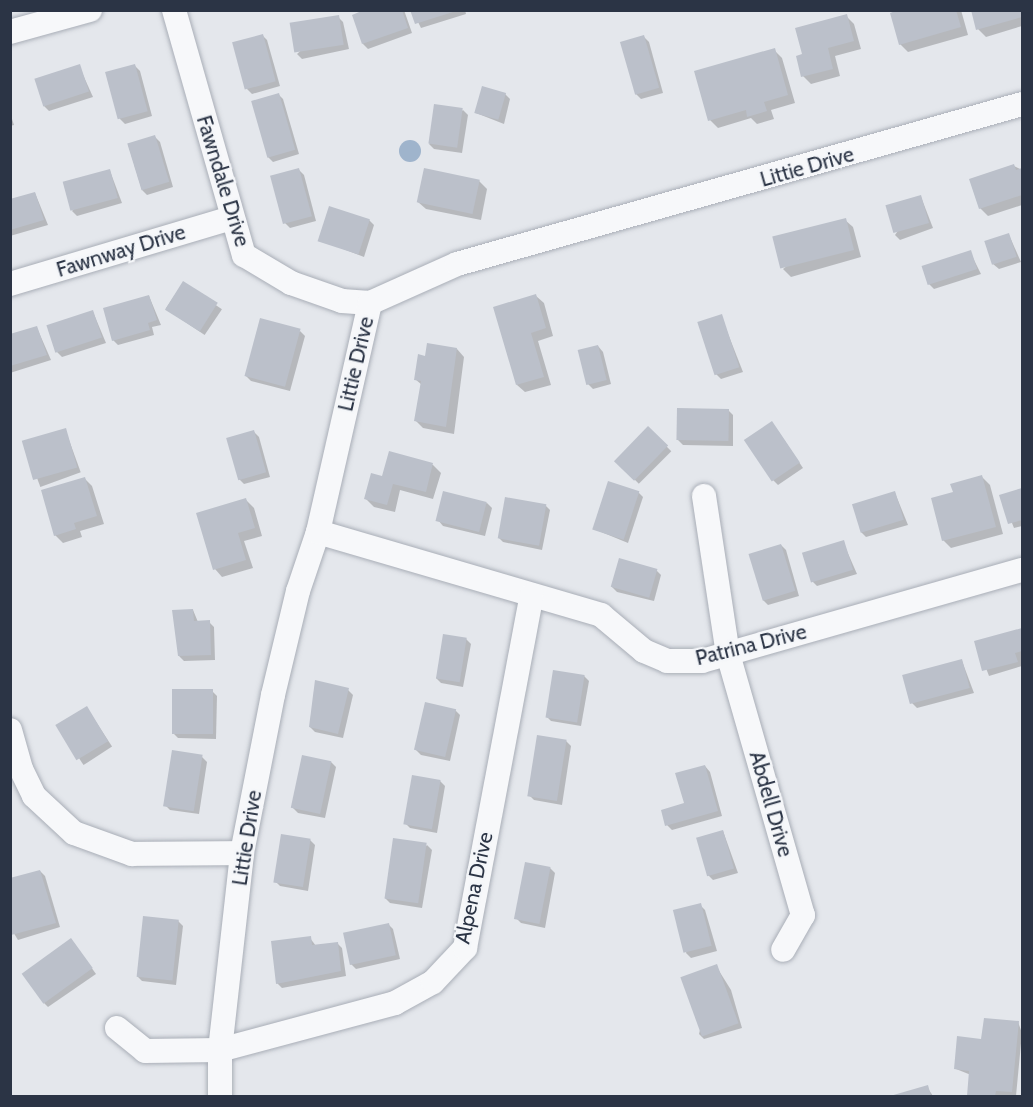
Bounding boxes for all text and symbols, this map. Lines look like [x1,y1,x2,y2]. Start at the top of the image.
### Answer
street label: Fawndale Drive [191,112,255,250]
street label: Littie Drive [757,142,857,192]
street label: Fawnway Drive [53,219,189,283]
street label: Littie Drive [333,314,379,414]
street label: Patrina Drive [693,619,809,671]
street label: Abdell Drive [744,748,798,860]
street label: Littie Drive [227,789,267,887]
street label: Alpena Drive [450,830,498,946]

